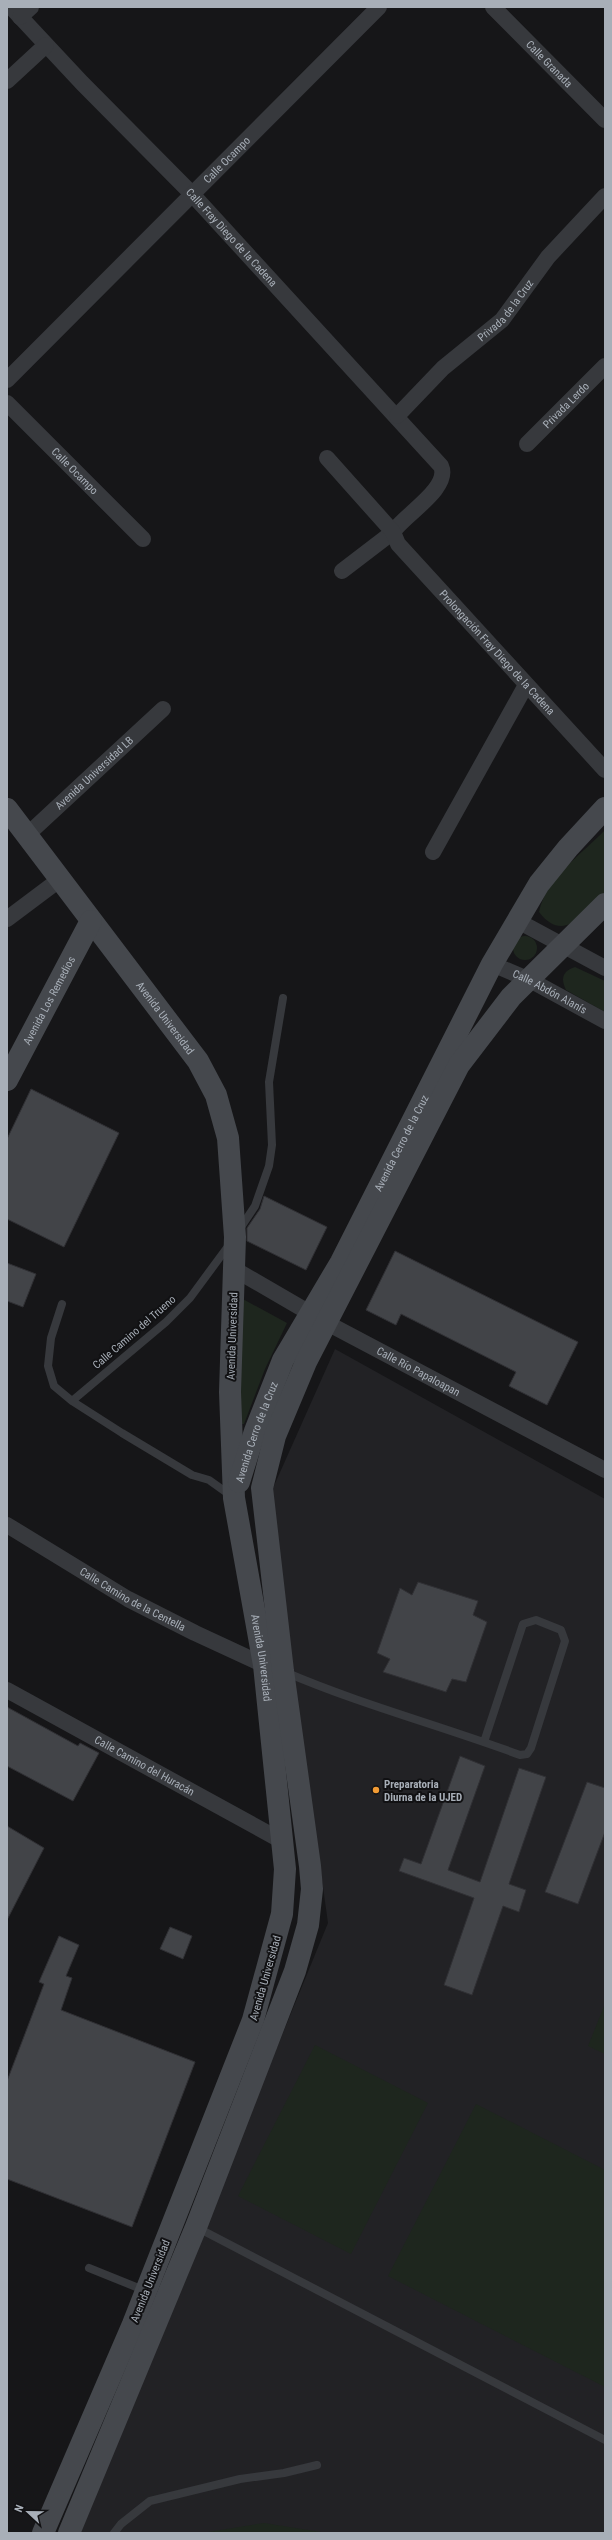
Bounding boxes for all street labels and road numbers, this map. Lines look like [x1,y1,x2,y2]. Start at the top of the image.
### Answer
street label: Calle Granada [523,38,575,90]
street label: Calle Ocampo [201,134,253,186]
street label: Calle Fray Diego de la Cadena [183,186,280,289]
street label: Privada de la Cruz [475,277,536,344]
street label: Privada Lerdo [540,379,592,431]
street label: Calle Ocampo [49,445,101,498]
street label: Prolongación Fray Diego de la Cadena [437,588,557,718]
street label: Avenida Universidad LB [53,734,136,813]
street label: Avenida Los Remedios [21,954,78,1047]
street label: Calle Abdón Alanís [510,967,589,1017]
street label: Avenida Universidad [133,979,197,1057]
street label: Avenida Cerro de la Cruz [372,1093,432,1194]
street label: Avenida Universidad [224,1292,241,1380]
street label: Calle Camino del Trueno [90,1293,179,1372]
street label: Calle Río Papaloapan [374,1345,462,1399]
street label: Avenida Cerro de la Cruz [233,1380,281,1484]
street label: Calle Camino de la Centella [77,1565,188,1634]
street label: Avenida Universidad [248,1613,274,1702]
street label: Calle Camino del Huracán [92,1733,197,1799]
street label: Avenida Universidad [247,1934,284,2022]
street label: Avenida Universidad [128,2238,173,2324]

